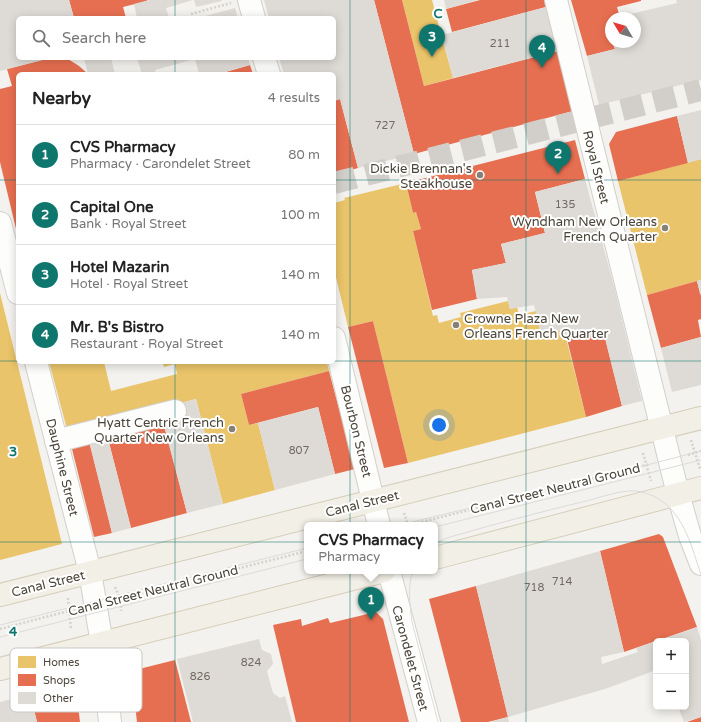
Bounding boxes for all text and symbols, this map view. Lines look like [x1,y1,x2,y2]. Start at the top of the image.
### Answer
text: C [433,6,443,22]
north arrow [605,12,641,48]
search box [16,16,336,60]
pin: 3 [419,24,445,57]
icon: search [30,27,52,49]
text: Search here [62,29,146,47]
pin: 4 [529,35,555,68]
house number: 211 [490,37,510,50]
text: Nearby [32,88,91,109]
text: 4 results [268,90,320,106]
house number: 727 [375,119,395,132]
street label: Royal Street [579,129,613,206]
text: CVS Pharmacy [70,138,175,156]
pin: 2 [545,141,571,174]
text: 1 [41,147,49,163]
text: 80 m [288,147,320,163]
text: Pharmacy · Carondelet Street [70,156,251,172]
place label: Dickie Brennan's Steakhouse [370,161,472,192]
marker: Dickie Brennan's Steakhouse [475,170,485,180]
text: Capital One [70,198,154,216]
house number: 135 [555,198,575,211]
text: 2 [41,207,49,223]
text: 100 m [280,207,320,223]
place label: Wyndham New Orleans French Quarter [512,214,657,245]
text: Bank · Royal Street [70,216,187,232]
marker: Wyndham New Orleans French Quarter [660,223,670,233]
text: Hotel Mazarin [70,258,169,276]
text: 3 [41,267,49,283]
text: 140 m [280,267,320,283]
text: Hotel · Royal Street [70,276,188,292]
place label: Crowne Plaza New Orleans French Quarter [464,311,609,342]
text: Mr. B's Bistro [70,318,164,336]
marker: Crowne Plaza New Orleans French Quarter [451,320,461,330]
text: 4 [41,327,49,343]
text: 140 m [280,327,320,343]
text: Restaurant · Royal Street [70,336,223,352]
street label: Bourbon Street [337,384,375,479]
place label: Hyatt Centric French Quarter New Orleans [94,415,224,446]
your location [429,415,449,435]
street label: Dauphine Street [42,417,82,518]
marker: Hyatt Centric French Quarter New Orleans [227,424,237,434]
text: 3 [9,444,17,460]
house number: 807 [289,444,309,457]
street label: Canal Street Neutral Ground [469,460,642,518]
street label: Canal Street [324,487,401,521]
popup [304,522,438,574]
text: CVS Pharmacy [318,531,424,549]
text: Pharmacy [318,549,380,565]
street label: Canal Street Neutral Ground [67,562,240,620]
street label: Canal Street [10,567,87,601]
house number: 714 [552,575,572,588]
house number: 718 [524,581,544,594]
pin: 1 [358,587,384,620]
street label: Carondelet Street [388,604,432,713]
text: 4 [9,624,18,640]
map controls [653,638,689,710]
button: + [653,638,689,674]
legend [10,648,142,712]
text: Homes [43,656,79,669]
house number: 824 [241,656,261,669]
house number: 826 [190,670,210,683]
text: Shops [43,674,75,687]
button: − [653,674,689,710]
text: Other [43,692,74,705]

